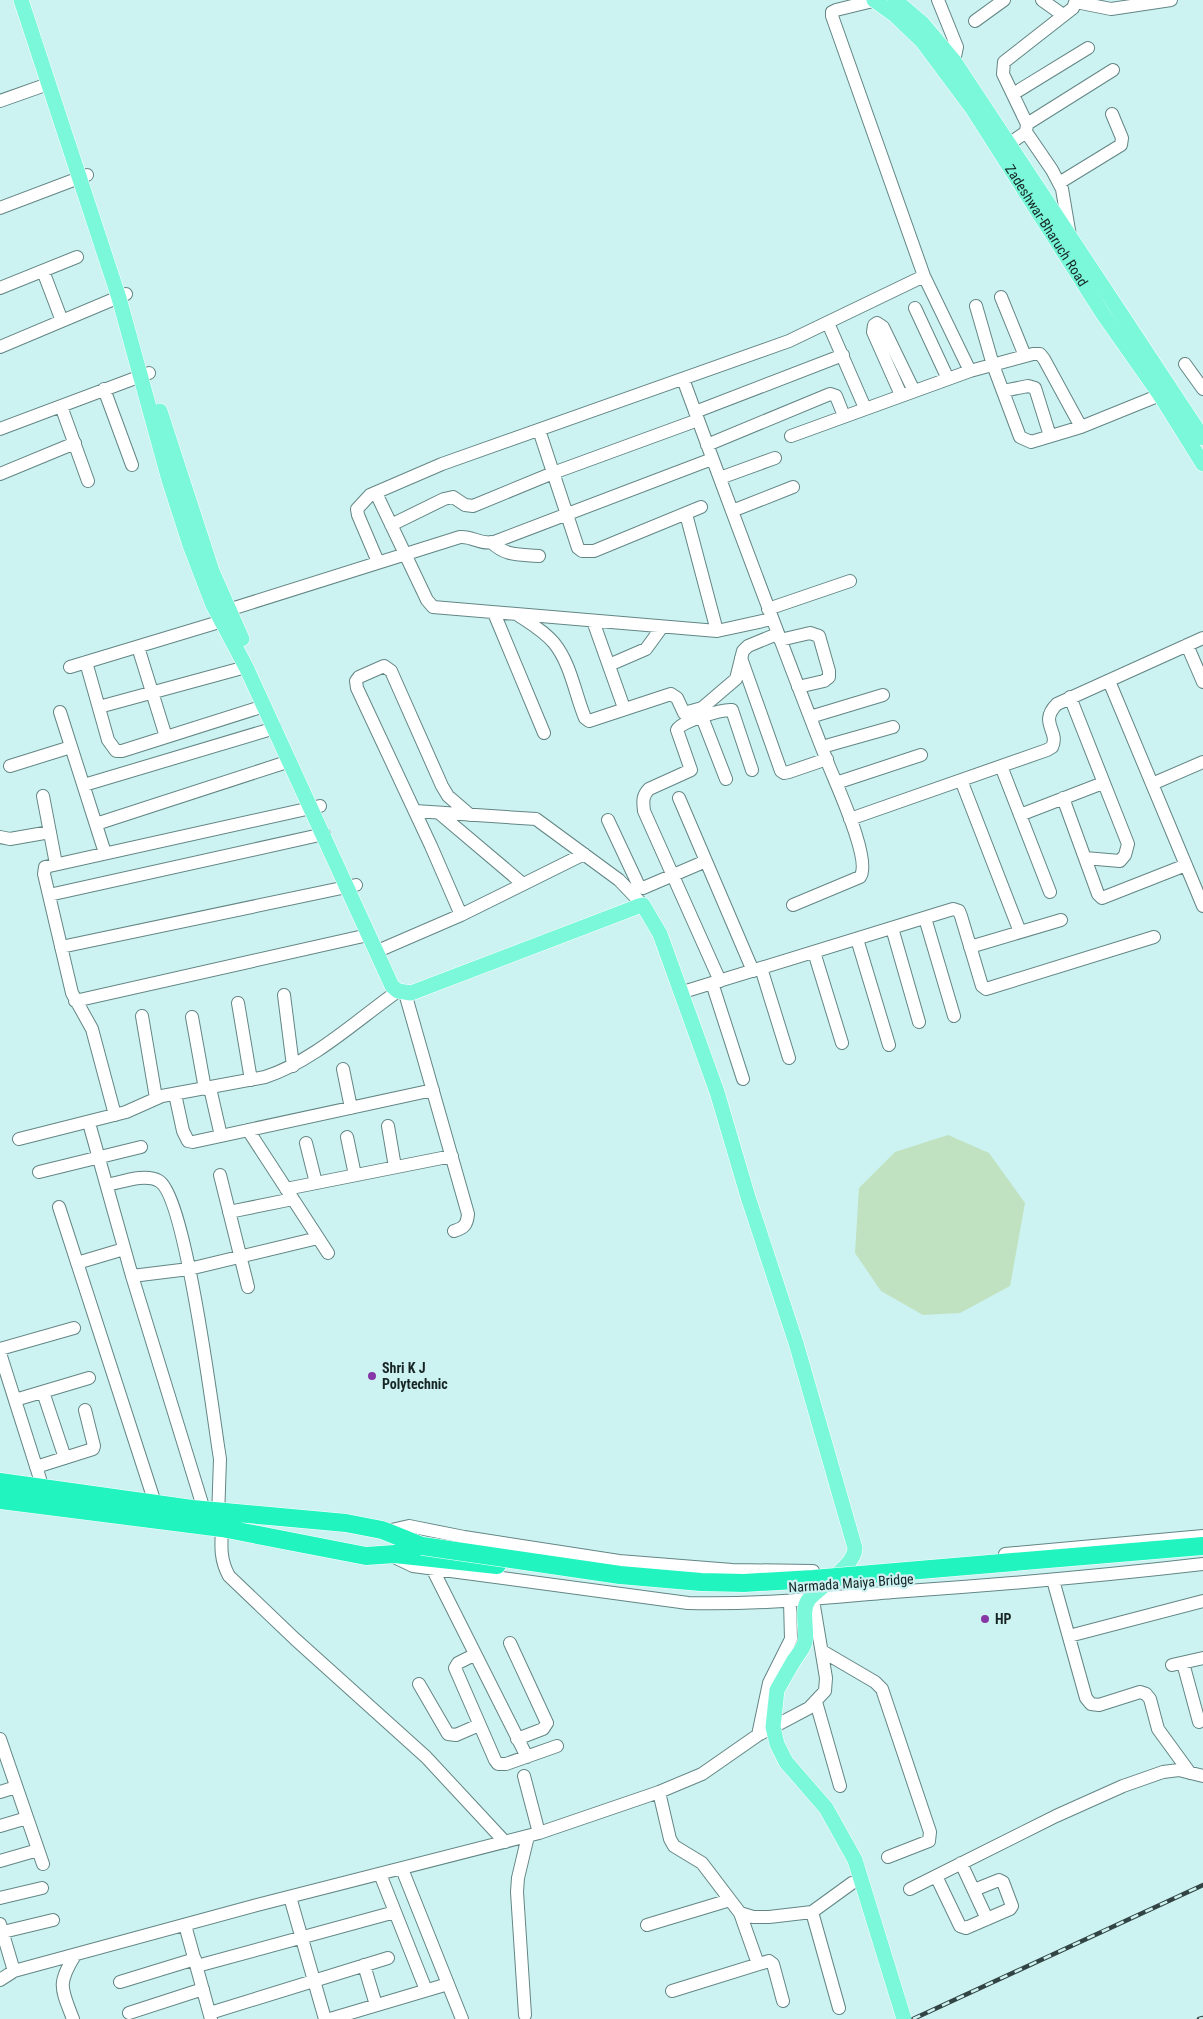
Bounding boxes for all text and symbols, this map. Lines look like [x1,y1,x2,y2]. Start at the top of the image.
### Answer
street label: Zadeshwar-Bharuch Road [1002,162,1091,289]
place label: Shri K J Polytechnic [382,1360,448,1392]
marker: Shri K J Polytechnic [366,1370,378,1382]
street label: Narmada Maiya Bridge [788,1571,915,1595]
place label: HP [995,1611,1012,1627]
marker: HP [979,1613,991,1625]

